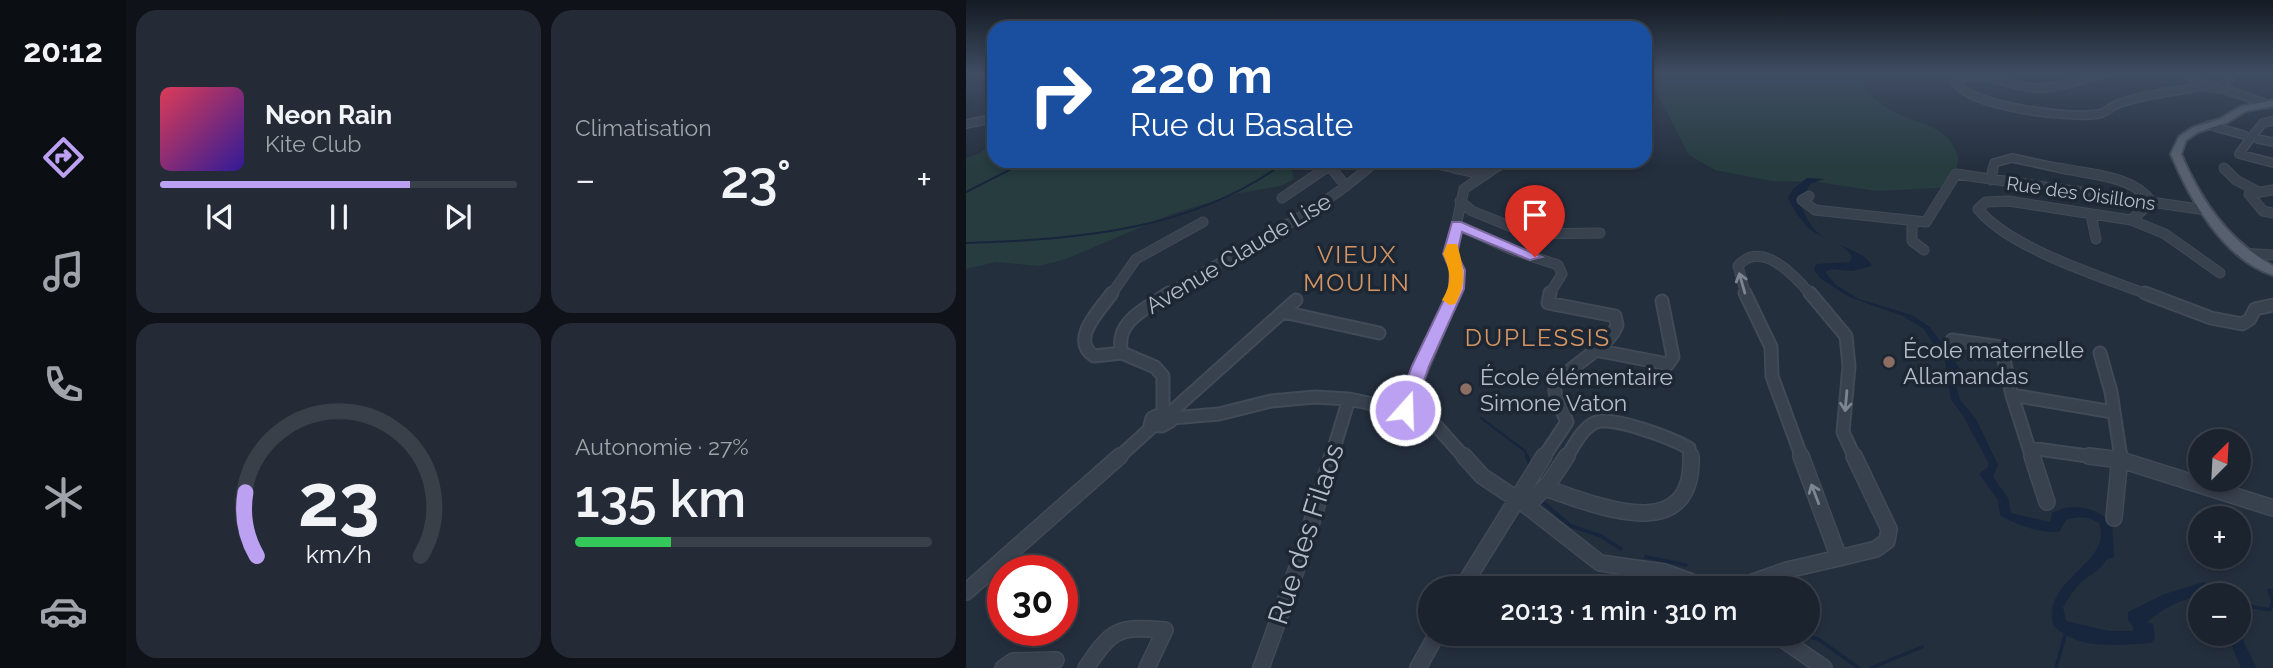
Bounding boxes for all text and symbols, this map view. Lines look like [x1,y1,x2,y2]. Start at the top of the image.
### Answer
text: 20:12 [23,32,103,69]
text: 220 m [1130,47,1273,104]
icon: right [1015,49,1106,140]
text: Neon Rain [265,100,392,130]
text: Rue du Basalte [1130,106,1353,143]
text: Climatisation [575,114,712,141]
text: Kite Club [265,130,362,157]
icon: directions [39,133,88,182]
text: 23° [721,149,791,210]
text: − [575,157,595,202]
text: + [916,157,932,202]
street label: Rue des Oisillons [2005,172,2157,214]
pin [1505,185,1565,257]
street label: Avenue Claude Lise [1140,187,1336,319]
icon: arrive [1516,196,1554,234]
icon: previous [201,198,239,236]
icon: pause [320,198,358,236]
icon: next [439,198,477,236]
district label: VIEUX MOULIN [1303,240,1411,297]
icon: music [39,247,88,296]
one-way arrow [1735,272,1748,294]
district label: DUPLESSIS [1465,323,1611,352]
place label: École maternelle Allamandas [1903,336,2084,389]
marker: École maternelle Allamandas [1881,354,1897,370]
icon: phone [39,360,88,409]
place label: École élémentaire Simone Vaton [1480,363,1673,416]
position arrow [1368,373,1442,447]
marker: École élémentaire Simone Vaton [1458,381,1474,397]
one-way arrow [1839,389,1852,411]
north arrow [2188,429,2250,492]
map controls [2188,429,2251,646]
text: Autonomie · 27% [575,433,749,460]
street label: Rue des Filaos [1261,439,1351,629]
text: 23 [298,459,379,544]
text: 135 km [575,468,746,529]
icon: climate [39,473,88,522]
one-way arrow [1808,484,1821,506]
button: + [2188,506,2251,569]
text: km/h [306,539,371,569]
speed limit sign: 30 [987,555,1078,646]
button: − [2188,583,2251,646]
icon: car [39,587,88,636]
text: 20:13 · 1 min · 310 m [1501,596,1737,626]

